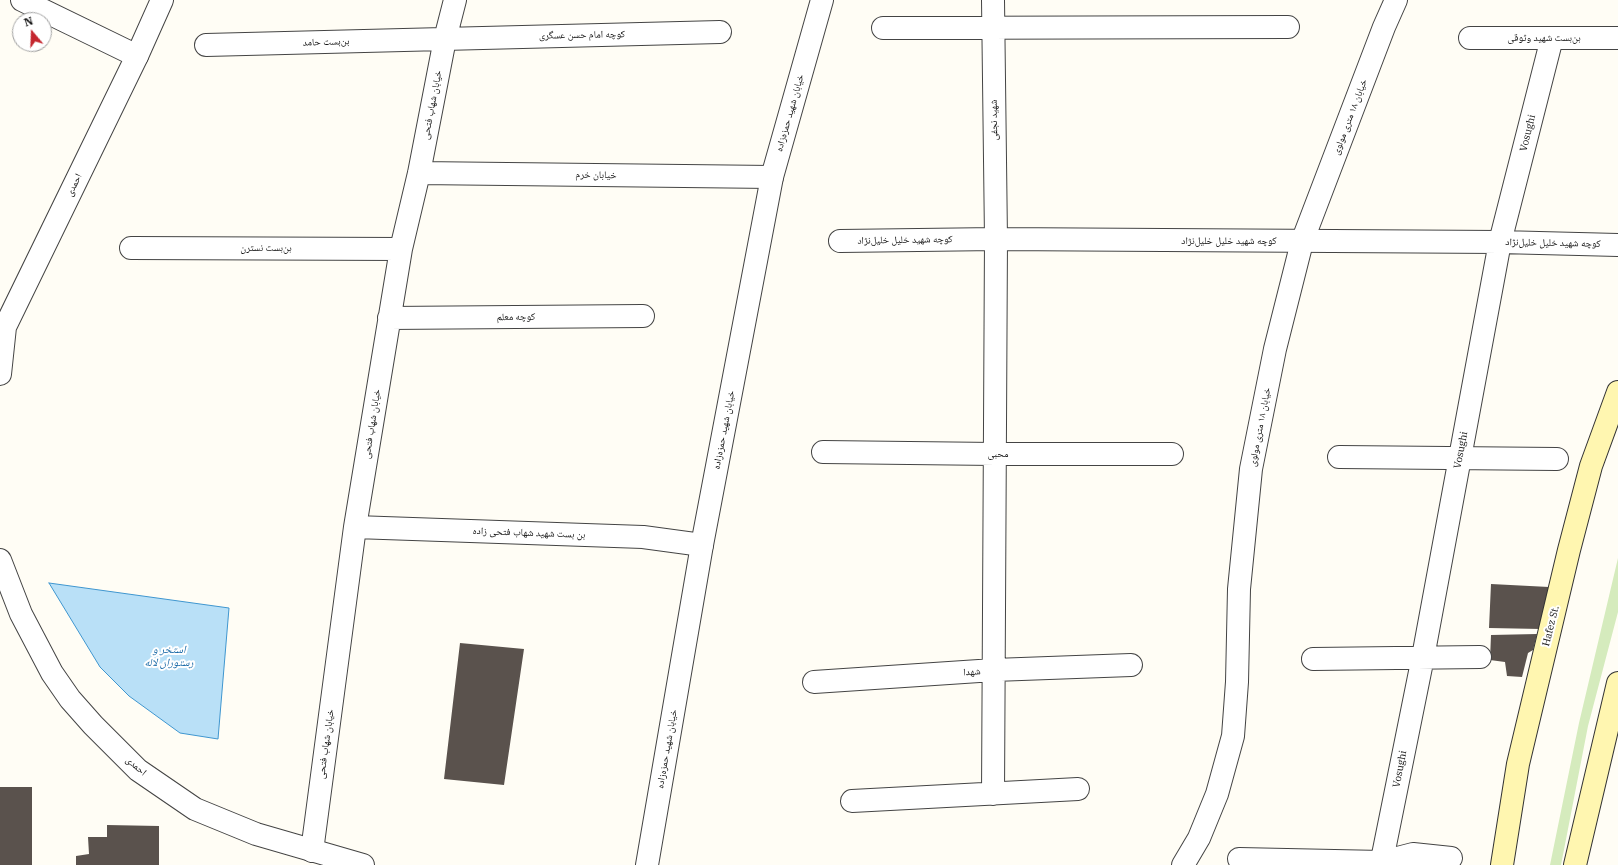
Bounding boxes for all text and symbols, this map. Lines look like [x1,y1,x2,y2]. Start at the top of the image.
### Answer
north arrow [12,12,52,52]
text: N [22,14,35,30]
street label: کوچه امام حسن عسگری [539,28,625,42]
street label: بن‌بست شهید وثوقی [1507,32,1581,44]
street label: بن‌بست حامد [302,35,350,49]
street label: خیابان شهاب فتحی [419,69,445,141]
street label: خیابان شهید حمزه‌زاده [773,73,807,153]
street label: خیابان ۱۸ متری مولوی [1330,77,1370,157]
street label: شهید نجفی [988,99,1000,141]
street label: Vosughi [1518,113,1538,153]
street label: خیابان خرم [575,169,617,181]
street label: احمدی [63,172,85,198]
street label: کوچه شهید خلیل خلیل‌نژاد [857,233,953,247]
street label: کوچه شهید خلیل خلیل‌نژاد [1181,235,1277,247]
street label: کوچه شهید خلیل خلیل‌نژاد [1505,236,1601,250]
street label: بن‌بست نسترن [240,242,292,254]
street label: کوچه معلم [497,311,535,323]
street label: خیابان ۱۸ متری مولوی [1246,387,1274,467]
street label: خیابان شهاب فتحی [361,388,383,460]
street label: خیابان شهید حمزه‌زاده [710,390,738,470]
street label: Vosughi [1452,430,1470,470]
street label: محبی [987,448,1009,460]
street label: بن بست شهید شهاب فتحی زاده [472,525,586,541]
street label: Hafez St. [1540,604,1562,648]
water label: استخر و رستوران لاله [144,643,194,669]
street label: شهدا [963,665,981,679]
street label: خیابان شهاب فتحی [315,708,337,780]
street label: خیابان شهید حمزه‌زاده [654,709,680,789]
street label: Vosughi [1391,749,1409,789]
street label: احمدی [123,754,149,778]

